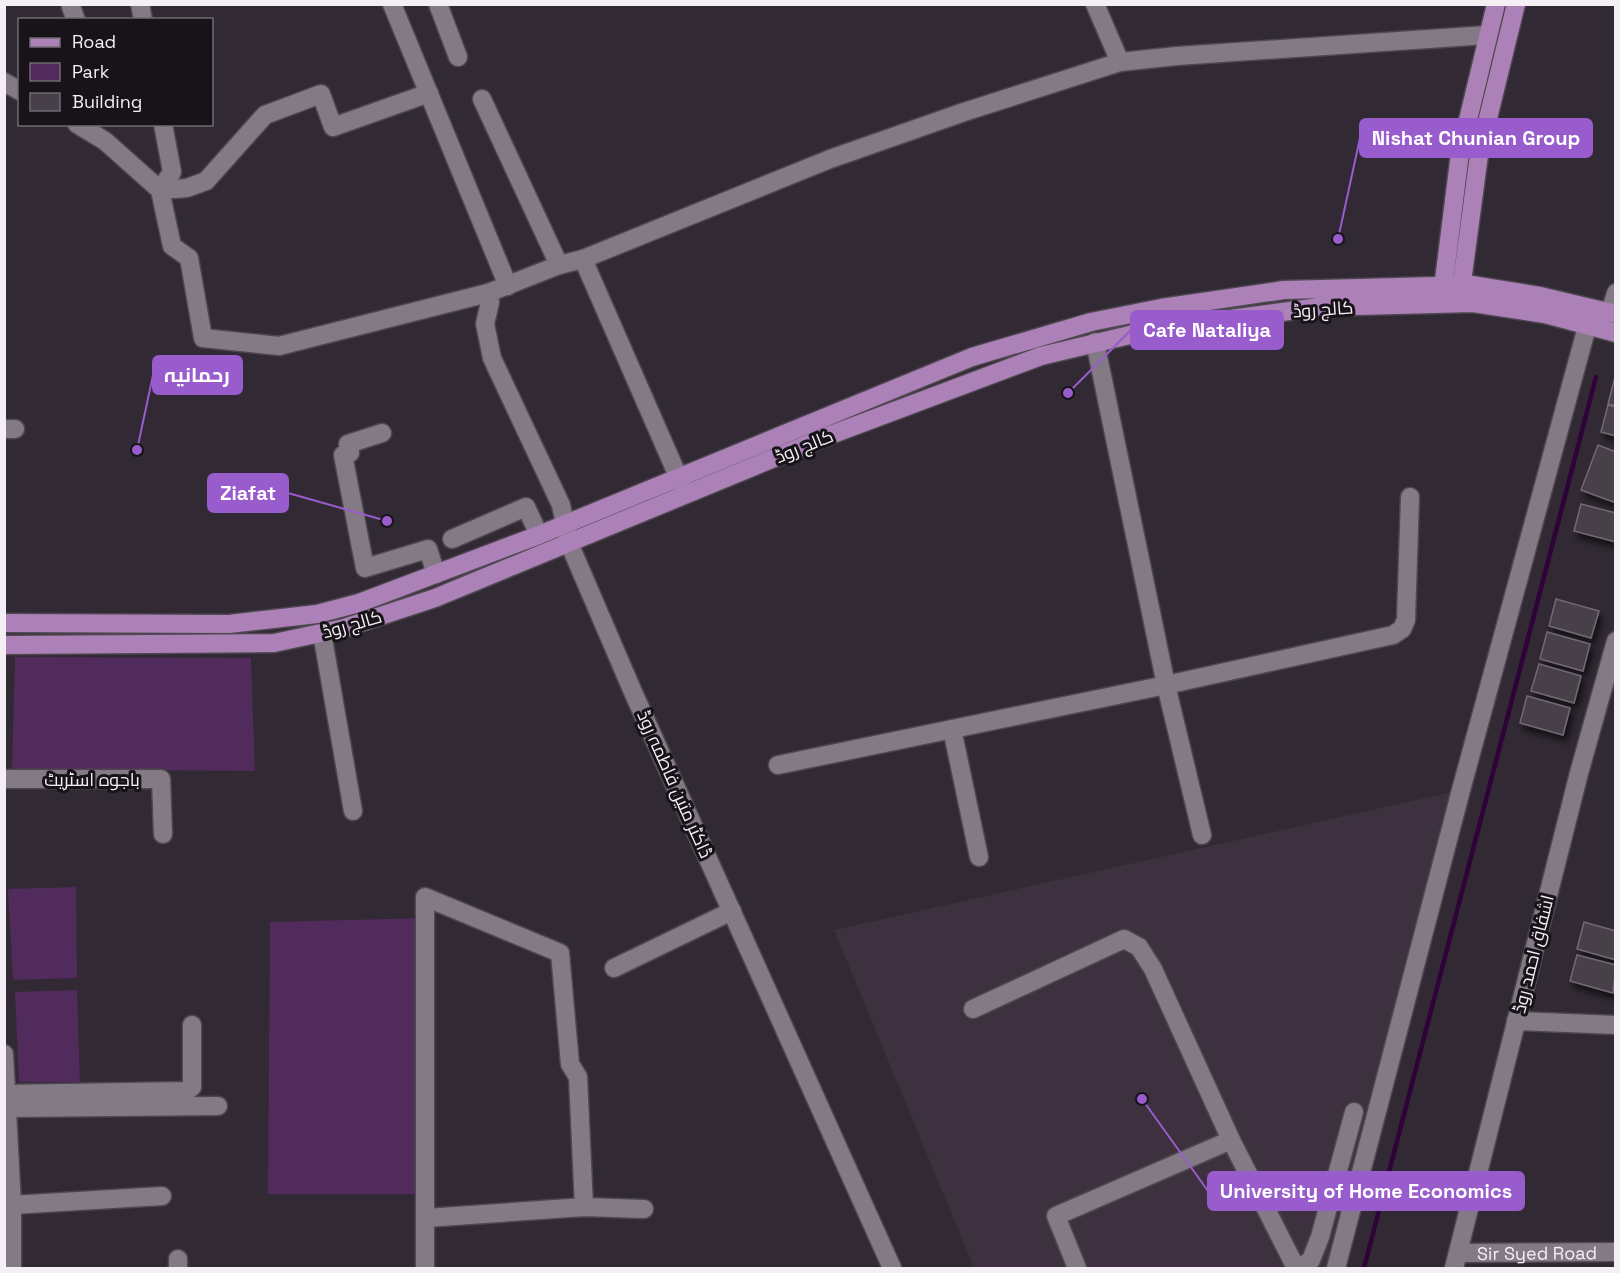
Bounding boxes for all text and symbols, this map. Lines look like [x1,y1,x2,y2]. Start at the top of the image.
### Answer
legend [18,18,213,126]
text: Road [72,30,116,53]
text: Park [72,60,110,83]
text: Building [72,90,142,113]
callout: Nishat Chunian Group [1360,119,1592,157]
text: Nishat Chunian Group [1372,125,1580,151]
street label: کالج روڈ [1292,295,1354,324]
callout: Cafe Nataliya [1131,311,1283,349]
text: Cafe Nataliya [1143,317,1272,343]
callout: رحمانیہ [153,356,242,394]
text: رحمانیہ [164,362,230,388]
street label: کالج روڈ [772,424,837,469]
callout: Ziafat [208,474,288,512]
text: Ziafat [220,480,276,506]
street label: کالج روڈ [320,605,385,644]
street label: ڈاکٹر متین فاطمہ روڈ [632,706,718,862]
street label: باجوہ اسٹریٹ [44,768,140,791]
street label: اشفاق احمد روڈ [1507,892,1560,1016]
callout: University of Home Economics [1208,1172,1524,1210]
text: University of Home Economics [1220,1178,1512,1204]
street label: Sir Syed Road [1477,1241,1597,1264]

